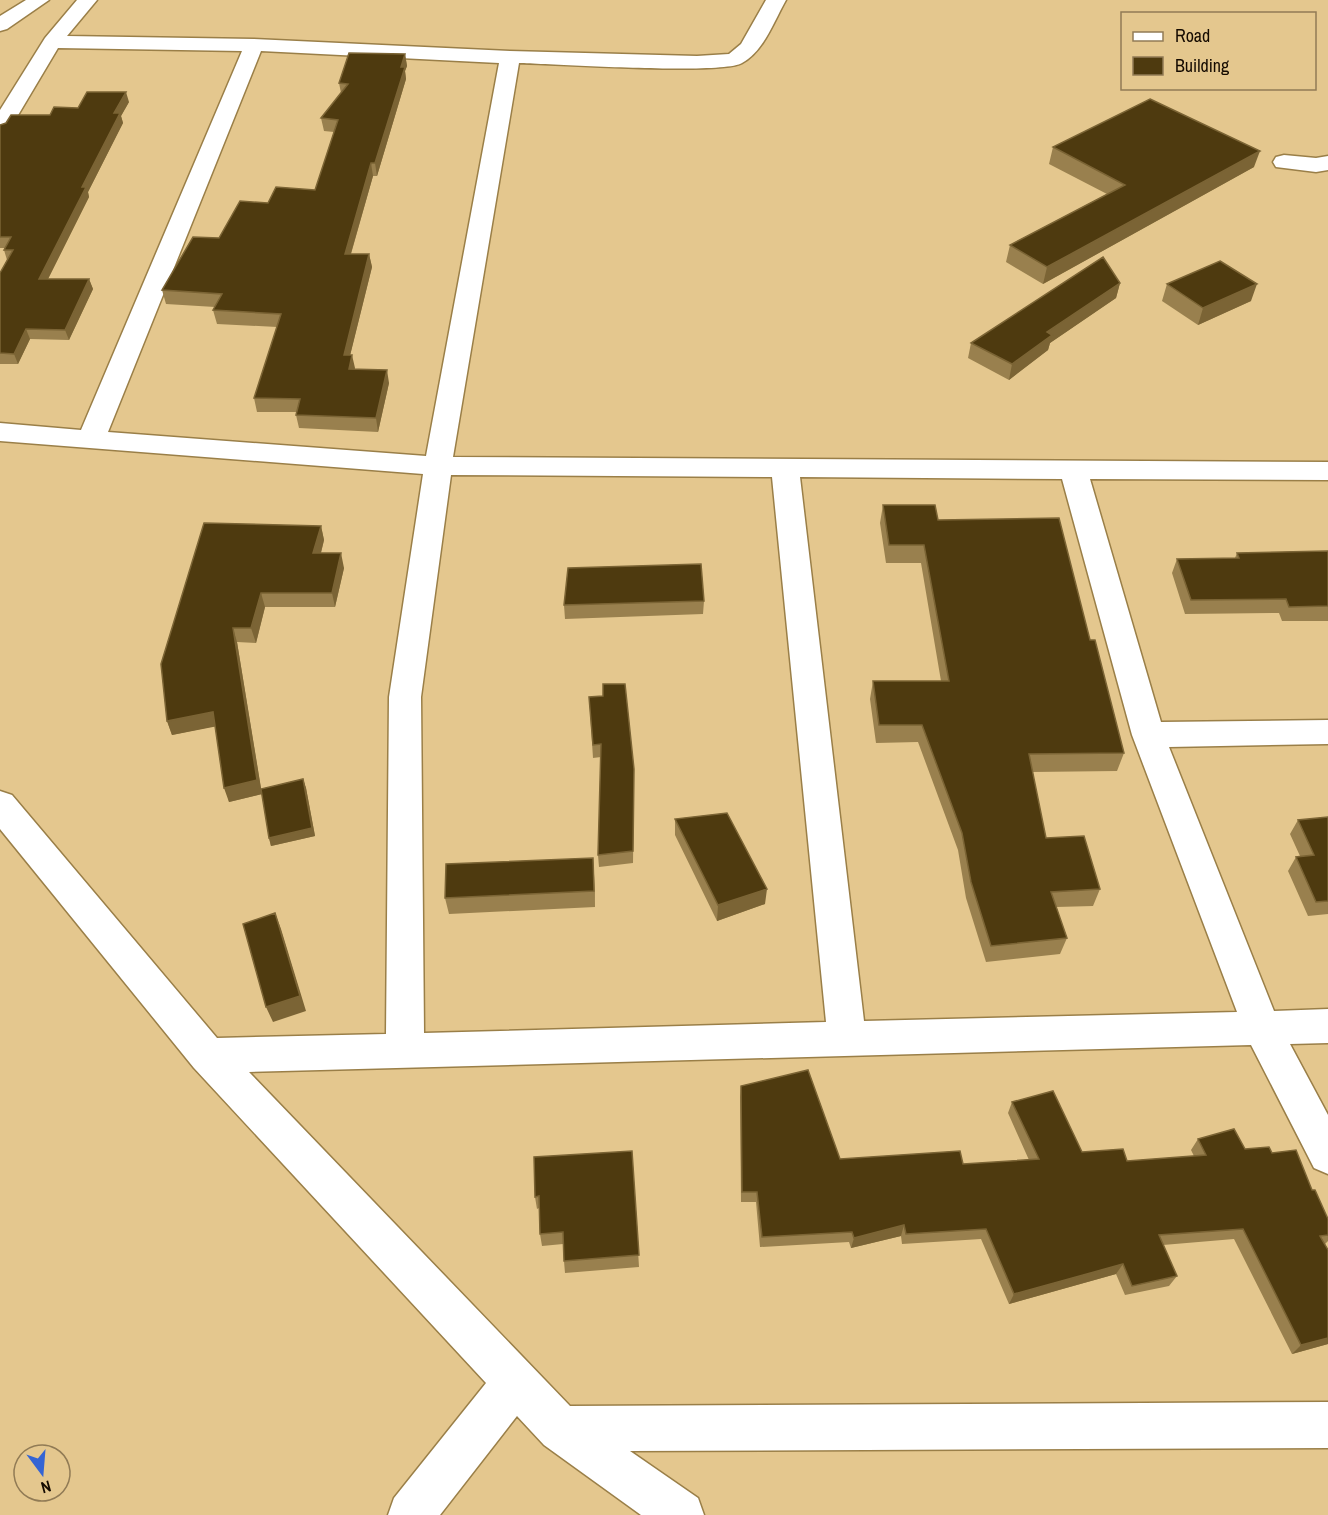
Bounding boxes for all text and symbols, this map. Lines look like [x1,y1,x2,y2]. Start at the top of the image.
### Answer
legend [1121,12,1316,90]
text: Road [1175,23,1210,48]
text: Building [1175,53,1230,78]
north arrow [12,1443,72,1503]
text: N [39,1476,54,1499]

